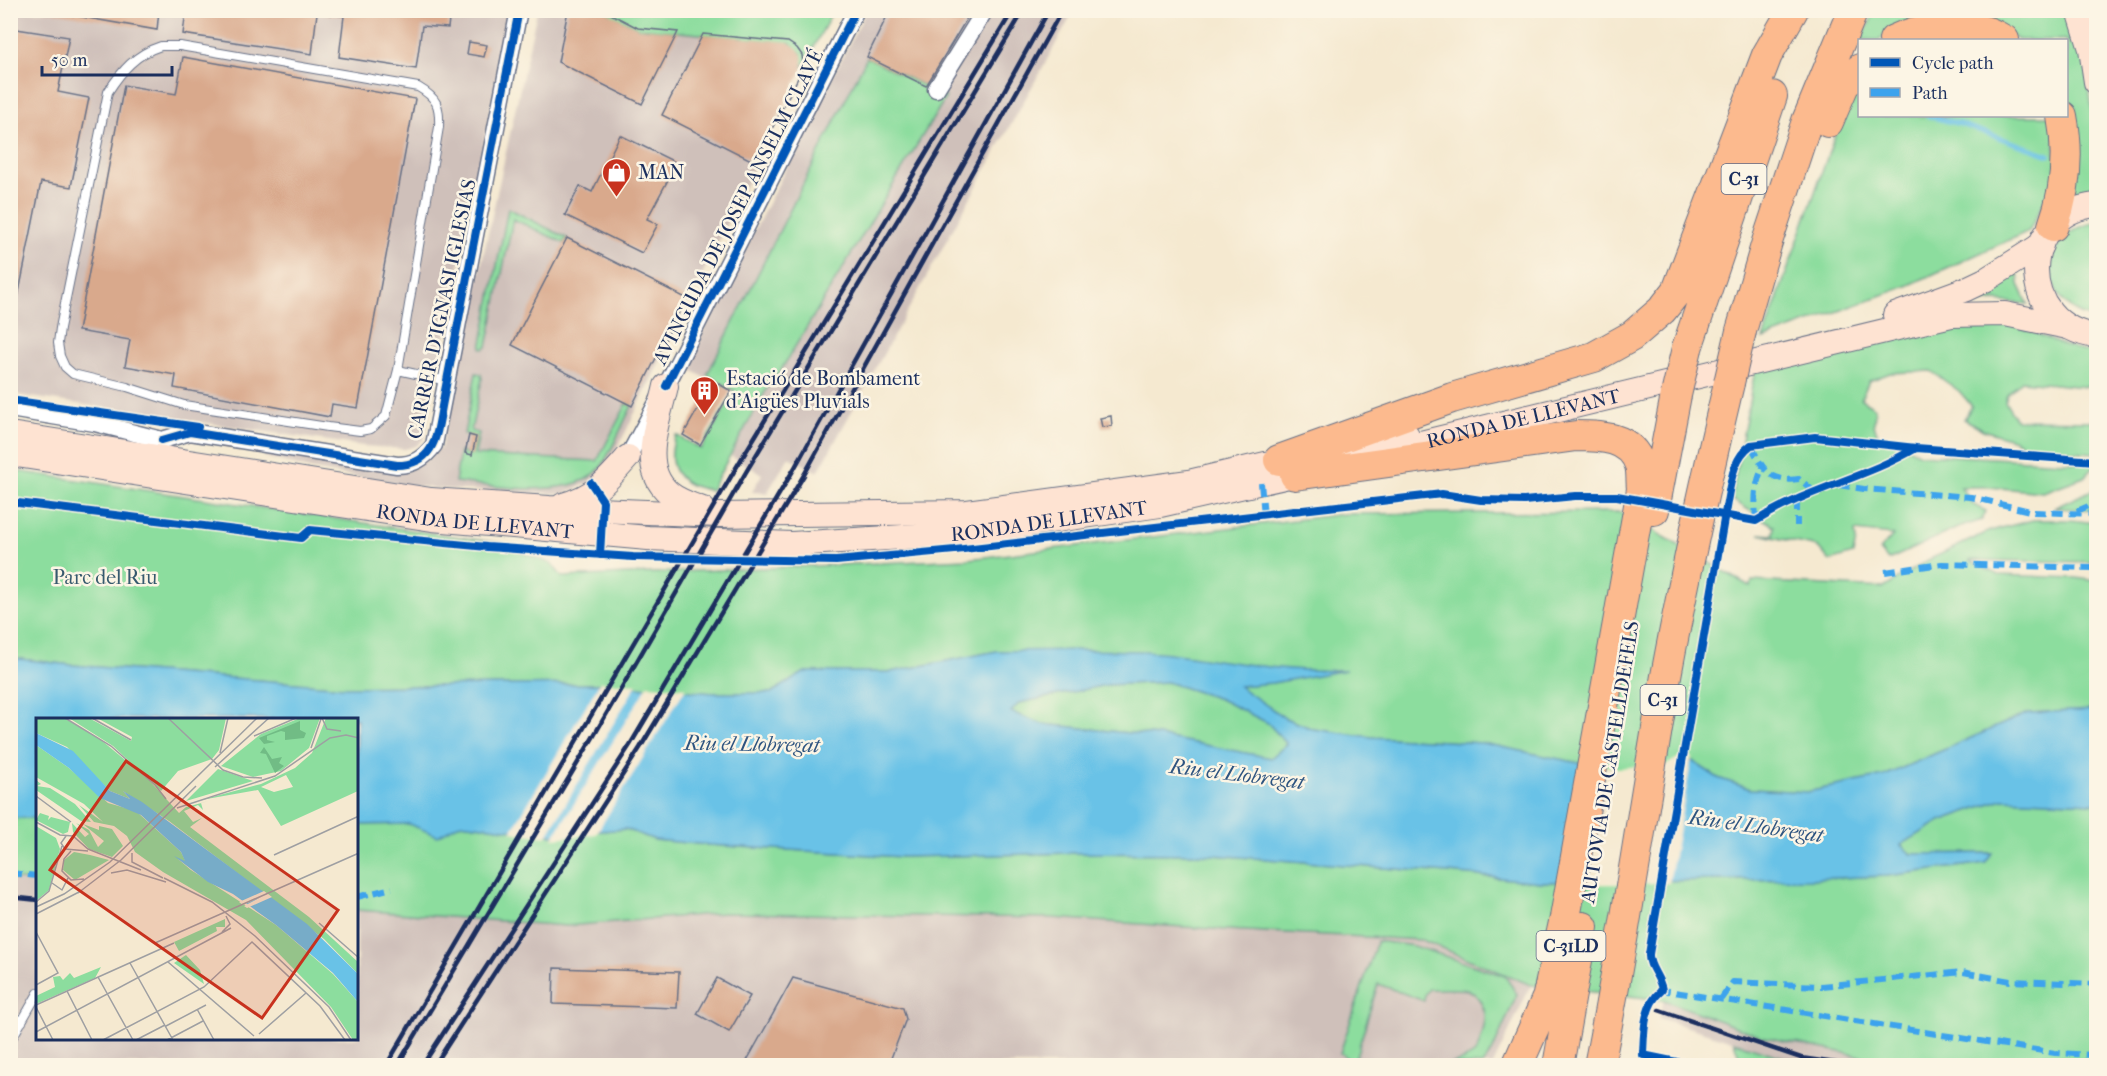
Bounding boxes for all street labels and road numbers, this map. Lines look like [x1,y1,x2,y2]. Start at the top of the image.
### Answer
street label: AVINGUDA DE JOSEP ANSELM CLAVÉ [647,45,828,369]
road number: C-31 [1722,164,1766,194]
street label: CARRER D'IGNASI IGLESIAS [403,177,481,441]
street label: RONDA DE LLEVANT [1424,384,1623,453]
street label: RONDA DE LLEVANT [950,495,1149,545]
street label: RONDA DE LLEVANT [375,499,575,543]
street label: AUTOVIA DE CASTELLDEFELS [1576,619,1644,906]
road number: C-31 [1640,685,1686,715]
road number: C-31LD [1536,931,1606,961]

